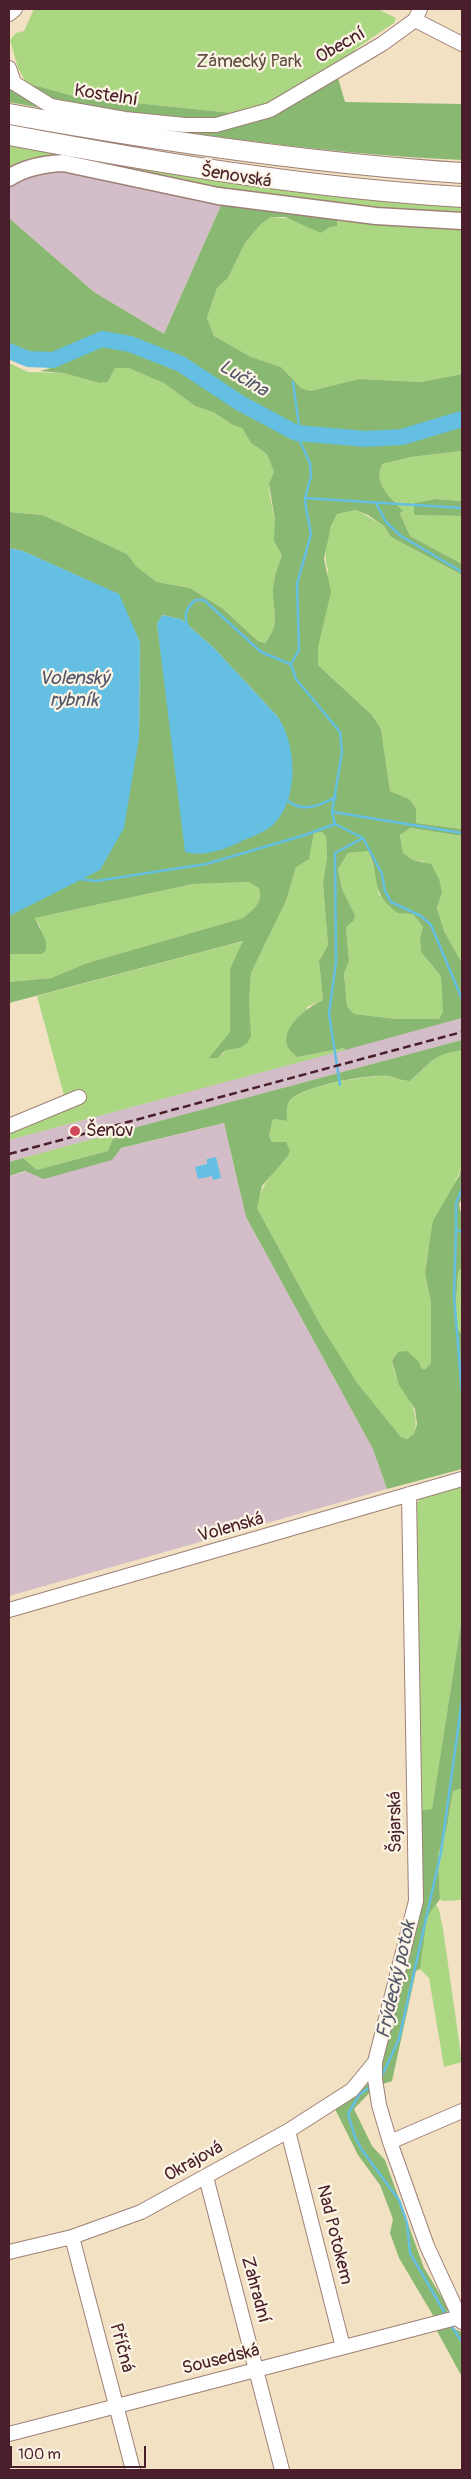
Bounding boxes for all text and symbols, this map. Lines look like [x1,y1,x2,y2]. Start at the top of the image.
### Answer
street label: Obecní [312,23,370,69]
park label: Zámecký Park [196,51,302,73]
street label: Kostelní [73,80,139,112]
street label: Šenovská [199,161,273,193]
water label: Lučina [214,356,272,402]
water label: Volenský rybník [39,668,109,712]
place label: Šenov [86,1120,133,1142]
marker: Šenov [68,1124,82,1138]
street label: Volenská [196,1508,266,1548]
street label: Šajarská [385,1791,407,1853]
water label: Frýdecký potok [372,1919,422,2041]
street label: Okrajová [161,2137,227,2187]
street label: Nad Potokem [311,2183,357,2287]
street label: Zahradní [236,2254,274,2326]
street label: Příčná [104,2321,138,2375]
street label: Sousedská [180,2340,262,2380]
scale bar [12,2436,149,2468]
text: 100 m [18,2445,61,2464]

